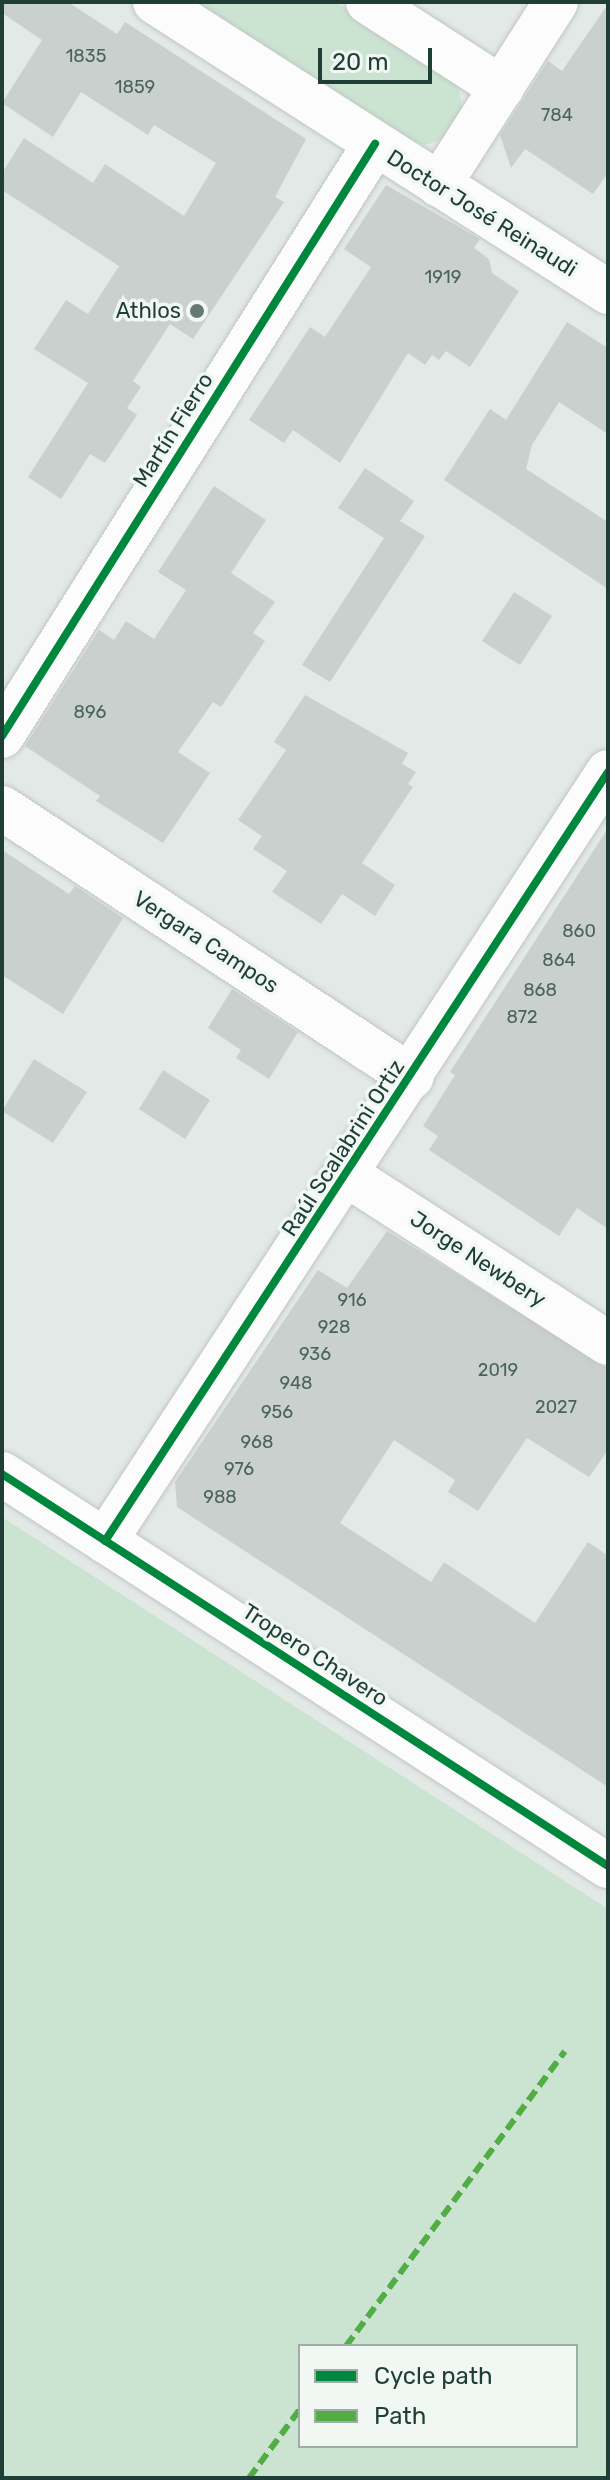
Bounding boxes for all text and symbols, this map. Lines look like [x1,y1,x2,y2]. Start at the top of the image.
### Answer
scale bar [322,32,436,82]
house number: 1835 [66,45,106,67]
text: 20 m [332,48,389,76]
house number: 1859 [115,76,155,98]
house number: 784 [541,104,573,126]
street label: Doctor José Reinaudi [382,144,582,282]
house number: 1919 [425,266,461,288]
place label: Athlos [116,298,181,324]
marker: Athlos [188,302,206,320]
street label: Martín Fierro [127,368,219,492]
house number: 896 [74,701,106,723]
street label: Vergara Campos [128,885,284,999]
house number: 860 [562,920,596,942]
house number: 864 [542,949,576,971]
house number: 868 [523,979,557,1001]
house number: 872 [506,1006,538,1028]
street label: Raúl Scalabrini Ortiz [276,1055,410,1241]
street label: Jorge Newbery [405,1205,551,1313]
house number: 916 [337,1289,367,1311]
house number: 928 [318,1316,350,1338]
house number: 936 [299,1343,331,1365]
house number: 2019 [478,1359,518,1381]
house number: 948 [279,1372,313,1394]
house number: 2027 [535,1396,577,1418]
house number: 956 [261,1401,293,1423]
house number: 968 [241,1431,273,1453]
house number: 976 [224,1458,254,1480]
house number: 988 [203,1486,237,1508]
street label: Tropero Chavero [237,1598,393,1712]
legend [298,2344,578,2448]
text: Cycle path [374,2362,493,2390]
text: Path [374,2402,426,2430]

